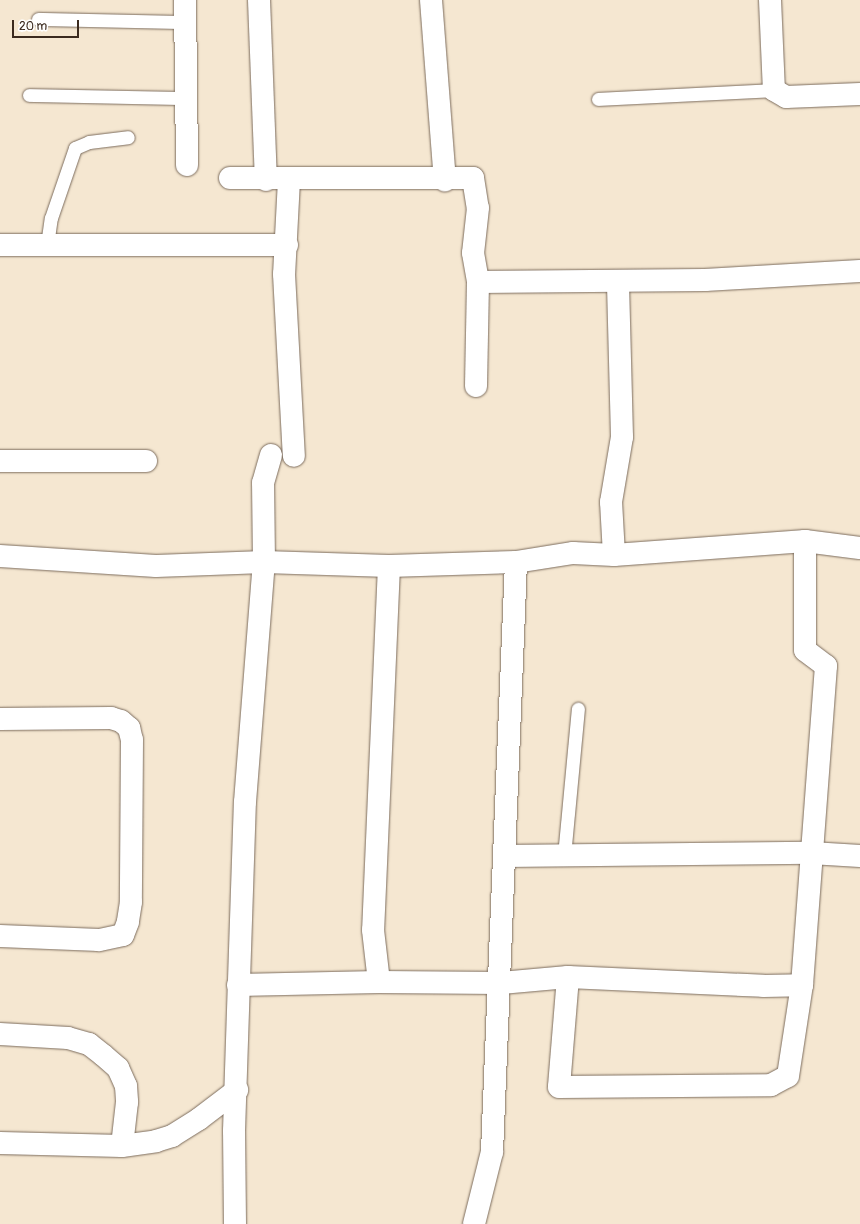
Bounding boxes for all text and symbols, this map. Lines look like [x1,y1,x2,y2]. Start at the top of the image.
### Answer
scale bar [14,12,81,38]
text: 20 m [19,19,47,34]

